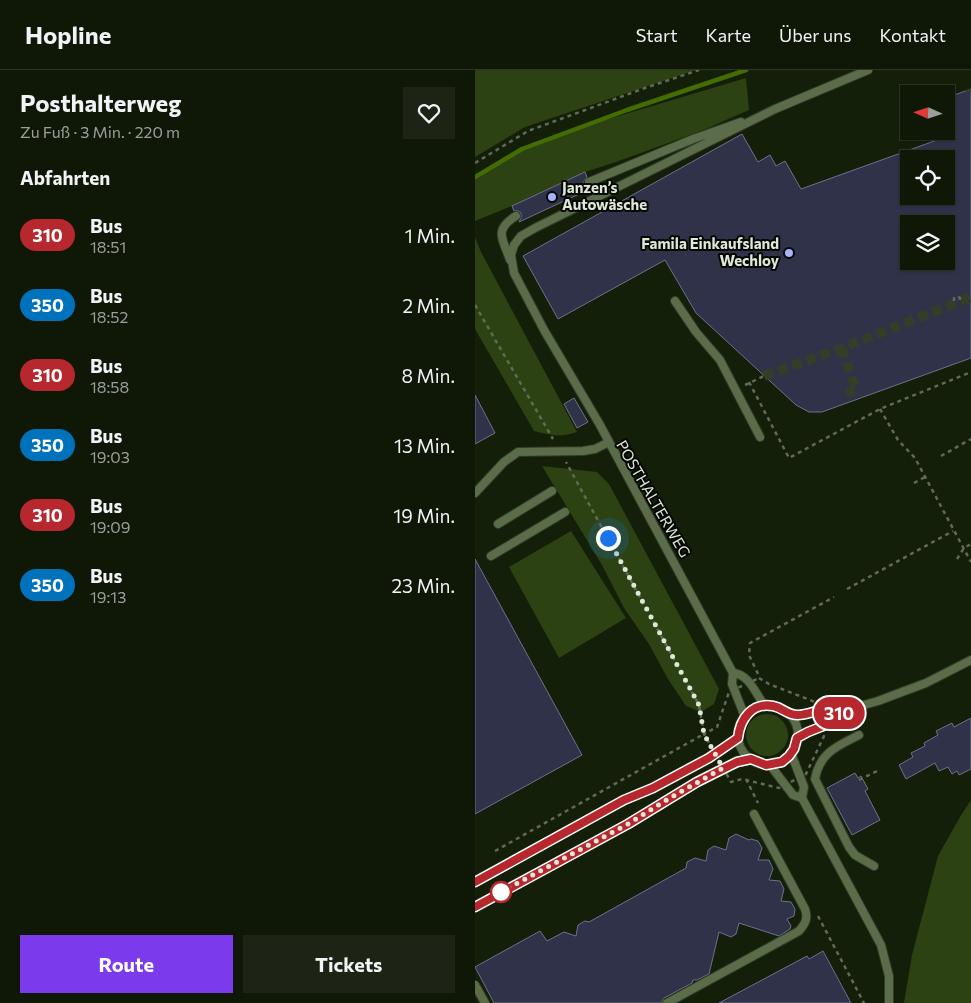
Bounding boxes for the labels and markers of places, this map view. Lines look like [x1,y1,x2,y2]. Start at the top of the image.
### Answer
place label: Janzen’s Autowäsche [562,178,647,213]
marker: Janzen’s Autowäsche [546,191,558,203]
place label: Famila Einkaufsland Wechloy [641,234,780,269]
marker: Famila Einkaufsland Wechloy [783,247,795,259]
unlabelled marker [490,881,512,903]

